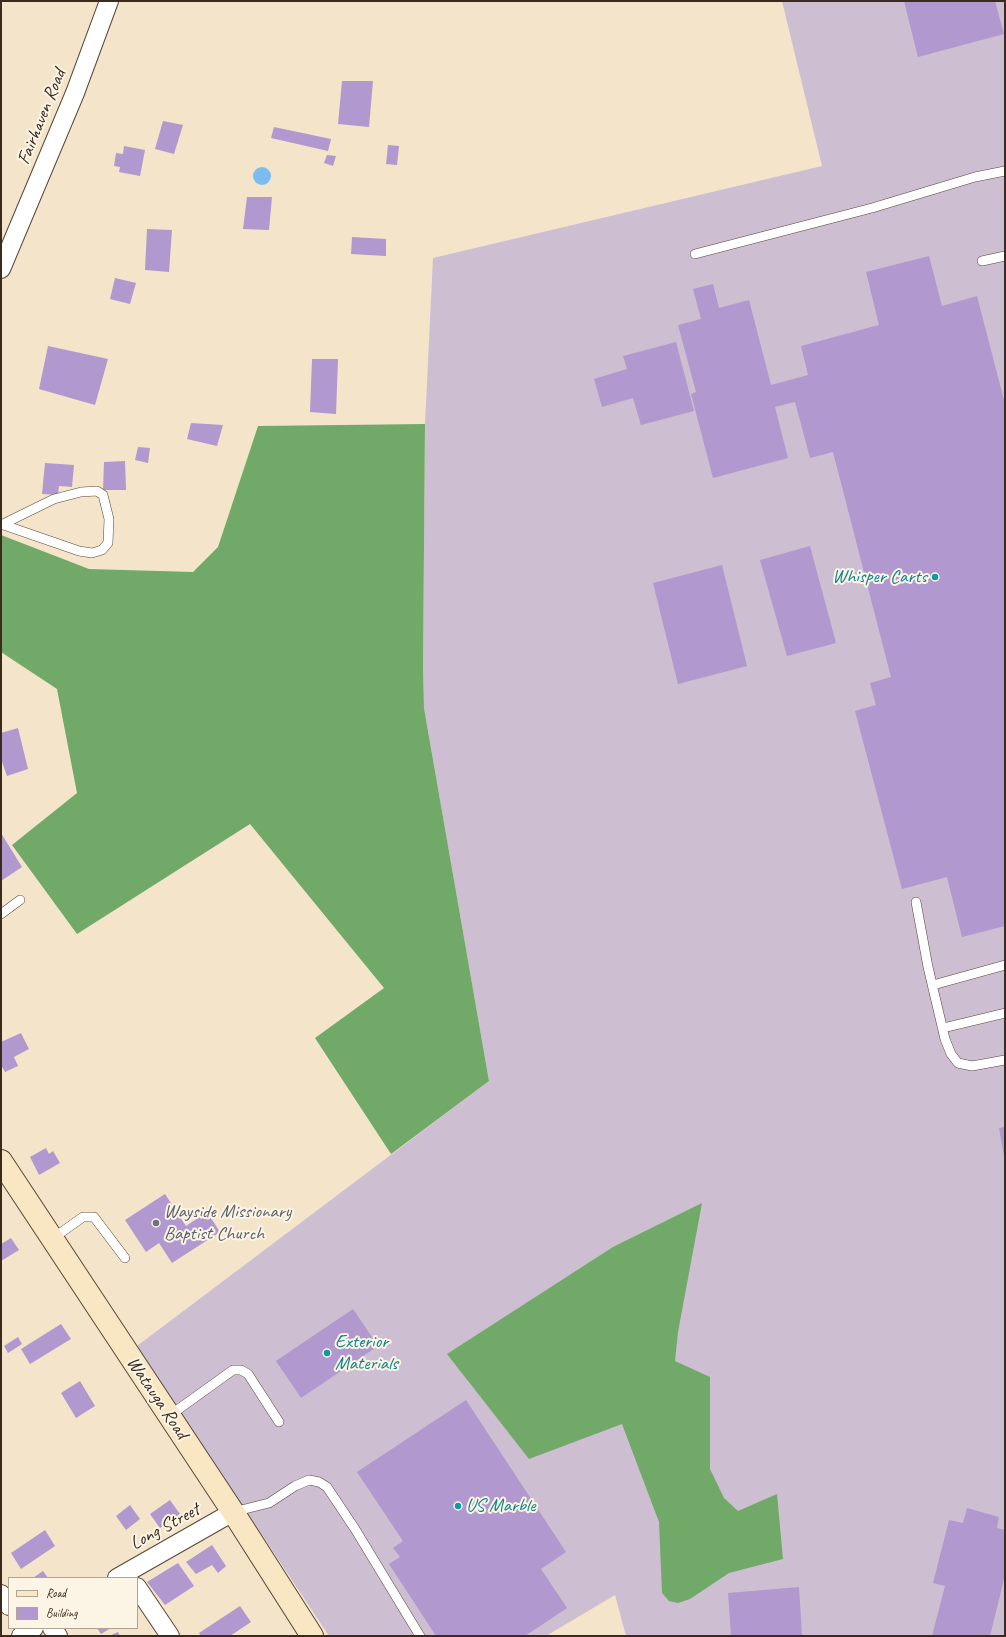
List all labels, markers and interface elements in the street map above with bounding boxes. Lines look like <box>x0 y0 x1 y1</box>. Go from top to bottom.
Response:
street label: Fairhaven Road <box>13 66 71 168</box>
place label: Whisper Carts <box>832 566 927 588</box>
marker: Whisper Carts <box>930 572 940 582</box>
place label: Wayside Missionary Baptist Church <box>164 1201 291 1245</box>
marker: Wayside Missionary Baptist Church <box>151 1218 161 1228</box>
place label: Exterior Materials <box>335 1331 398 1375</box>
marker: Exterior Materials <box>322 1348 332 1358</box>
street label: Watauga Road <box>121 1353 193 1443</box>
place label: US Marble <box>466 1495 535 1517</box>
street label: Long Street <box>126 1499 204 1555</box>
marker: US Marble <box>453 1501 463 1511</box>
legend <box>8 1577 138 1629</box>
text: Road <box>46 1585 66 1601</box>
text: Building <box>46 1605 78 1621</box>

